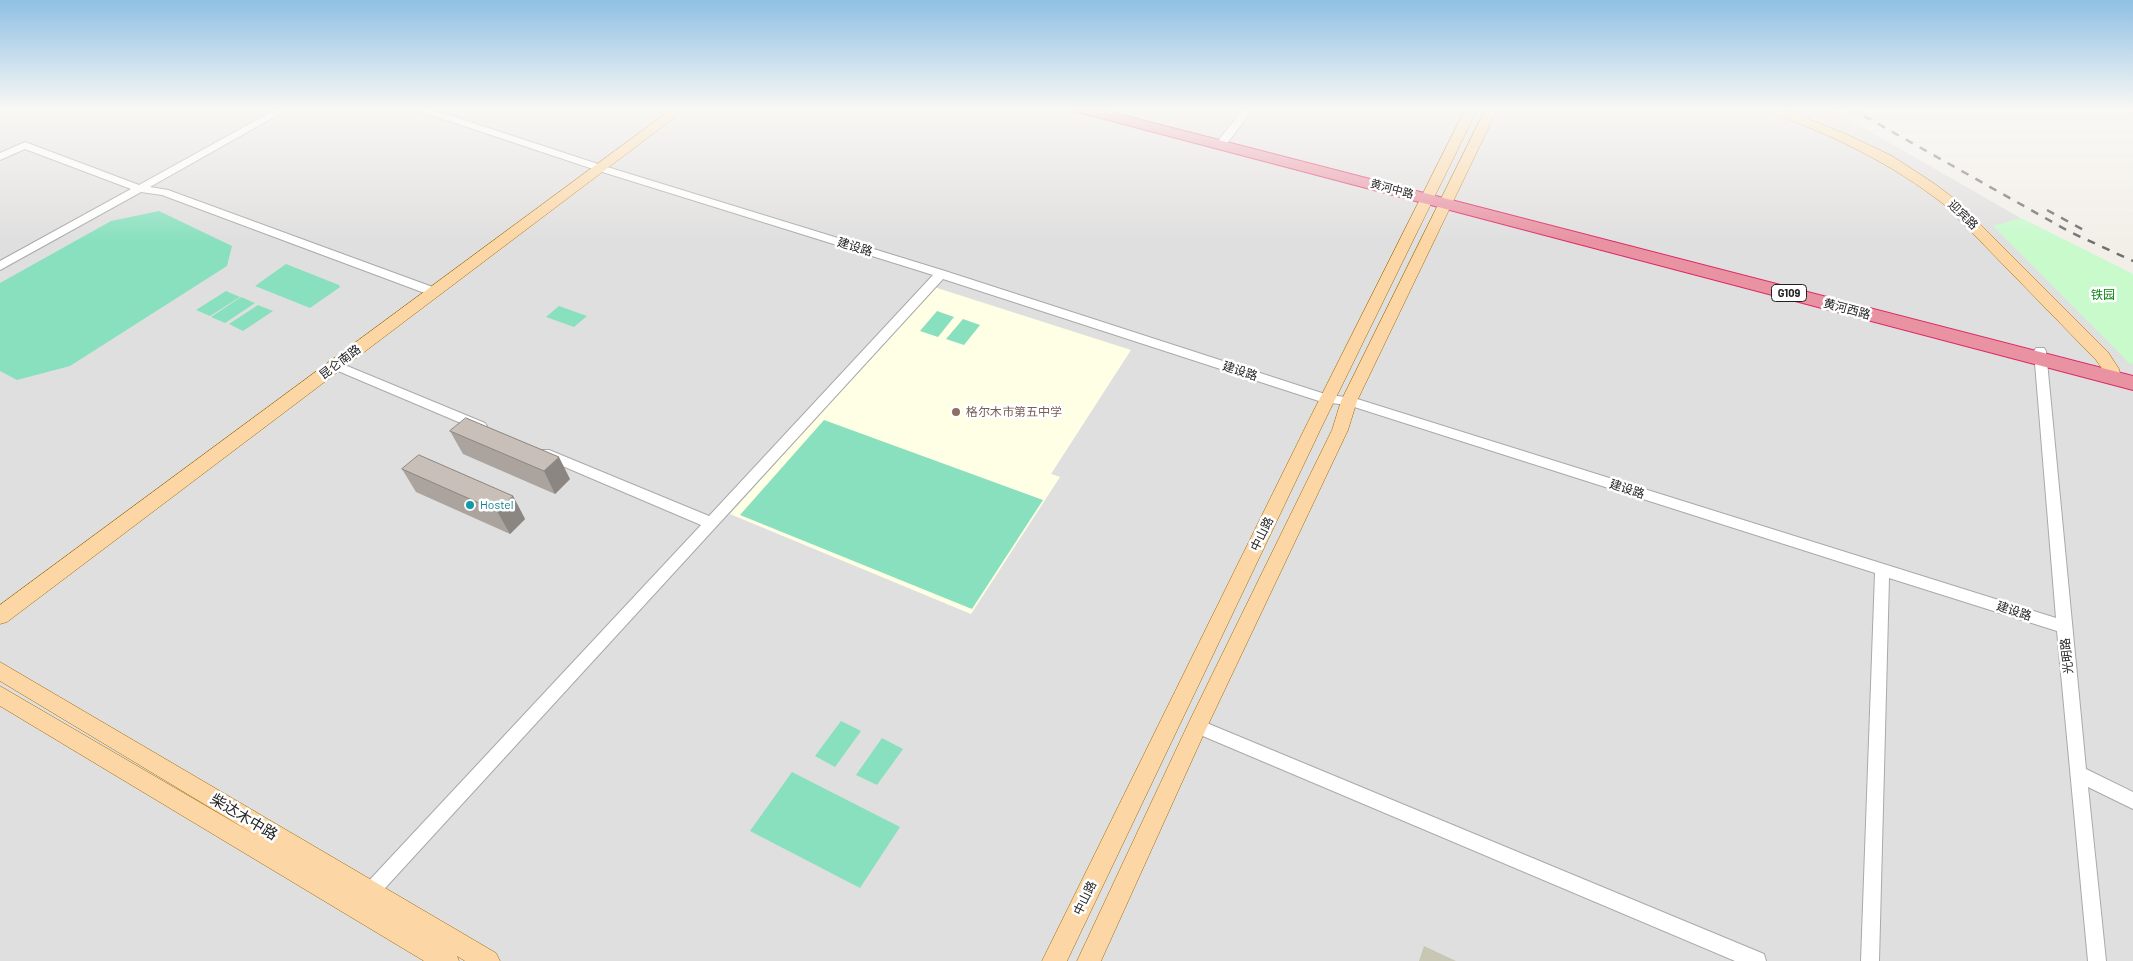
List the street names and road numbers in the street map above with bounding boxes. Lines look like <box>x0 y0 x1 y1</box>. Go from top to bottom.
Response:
street label: 黄河中路 <box>1369 177 1415 201</box>
street label: 迎宾路 <box>1945 197 1981 233</box>
street label: 建设路 <box>836 235 874 259</box>
road number: G109 <box>1772 284 1806 302</box>
street label: 黄河西路 <box>1822 296 1872 322</box>
street label: 昆仑南路 <box>316 342 364 382</box>
street label: 建设路 <box>1221 359 1259 383</box>
street label: 建设路 <box>1608 477 1646 501</box>
street label: 中山路 <box>1248 515 1276 553</box>
street label: 建设路 <box>1995 599 2033 623</box>
street label: 光明路 <box>2058 637 2076 675</box>
street label: 柴达木中路 <box>207 790 281 844</box>
street label: 中山路 <box>1071 879 1099 917</box>

